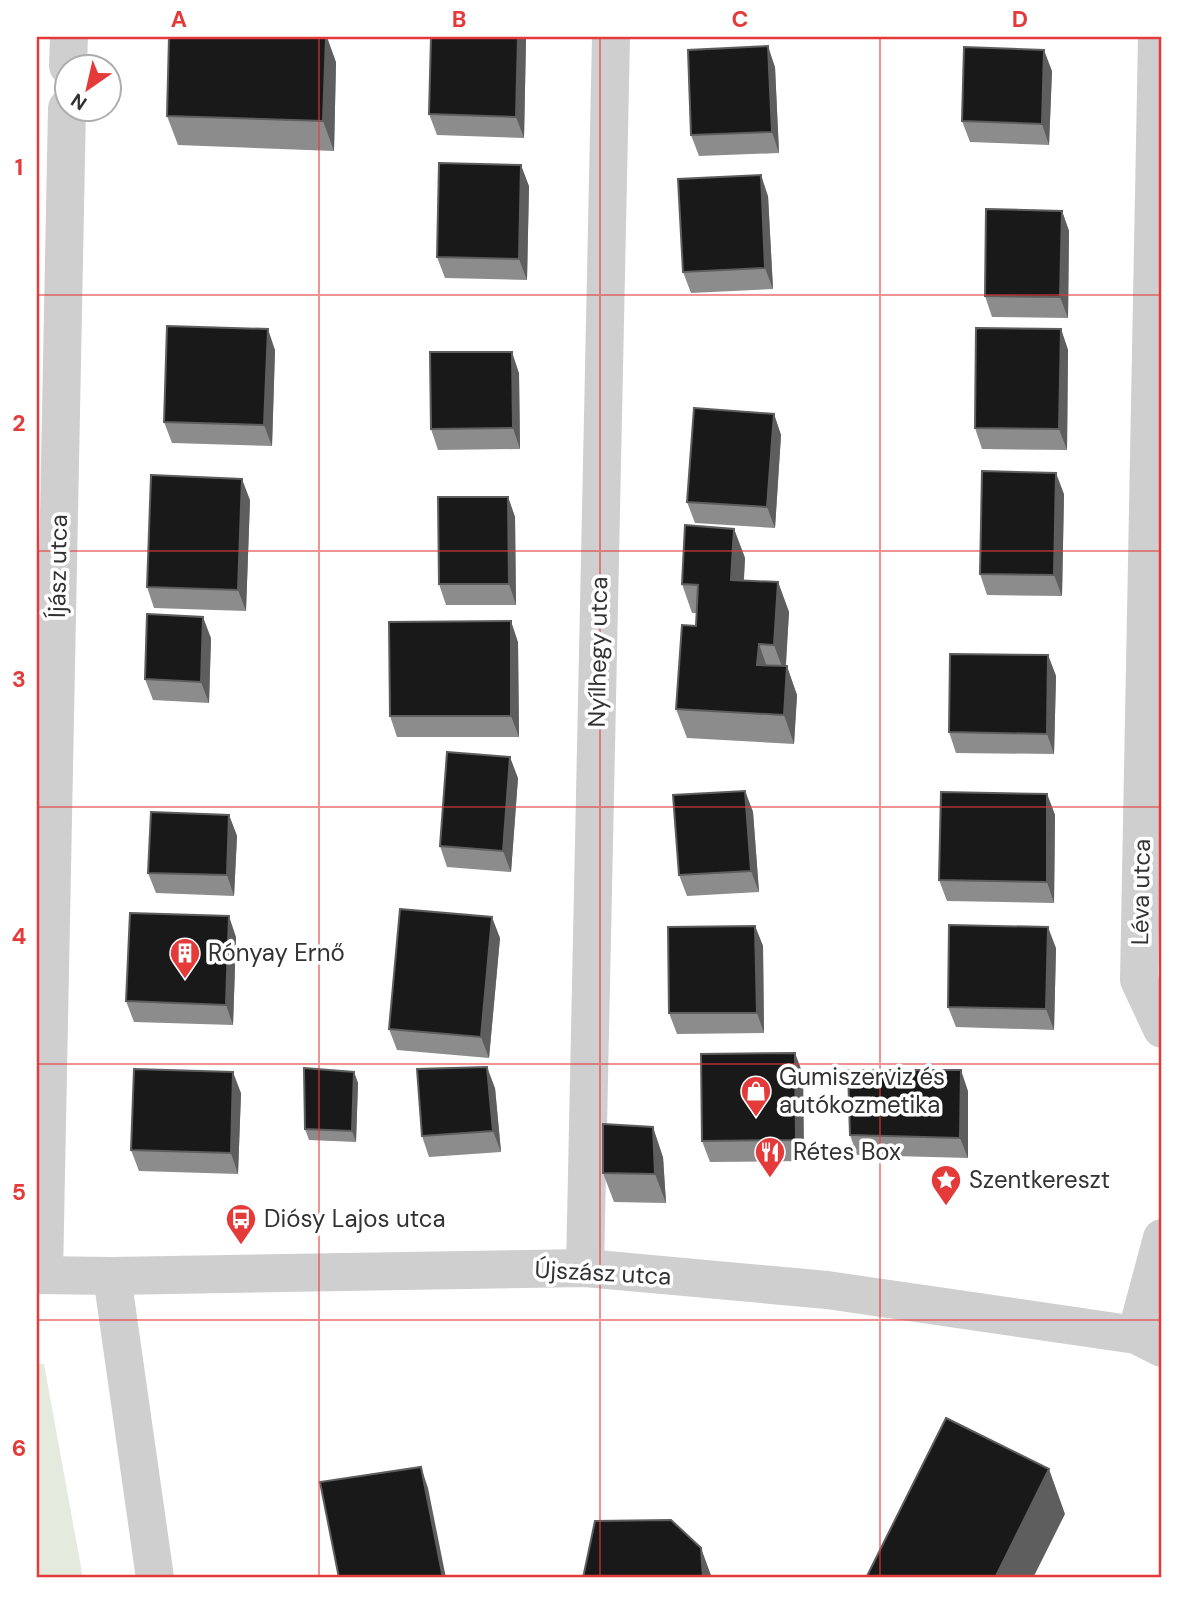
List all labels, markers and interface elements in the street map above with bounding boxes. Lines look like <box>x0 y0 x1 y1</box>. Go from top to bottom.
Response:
text: A <box>171 4 187 34</box>
text: B <box>452 4 466 34</box>
text: C <box>732 4 748 34</box>
text: D <box>1012 4 1028 34</box>
north arrow <box>52 52 122 122</box>
text: N <box>66 87 92 116</box>
text: 1 <box>15 152 23 182</box>
text: 2 <box>12 408 26 438</box>
street label: Íjász utca <box>41 514 74 618</box>
street label: Nyílhegy utca <box>581 576 614 728</box>
text: 3 <box>12 664 26 694</box>
street label: Léva utca <box>1124 839 1157 945</box>
text: 4 <box>12 921 27 951</box>
building icon: Rónyay Ernő <box>168 936 202 980</box>
place label: Rónyay Ernő <box>208 937 345 968</box>
place label: Gumiszerviz és autókozmetika <box>779 1061 945 1120</box>
shop icon: Gumiszerviz és autókozmetika <box>739 1074 773 1118</box>
restaurant icon: Rétes Box <box>753 1135 787 1179</box>
place label: Rétes Box <box>793 1136 901 1167</box>
place icon: Szentkereszt <box>929 1163 963 1207</box>
place label: Szentkereszt <box>969 1164 1110 1195</box>
text: 5 <box>12 1177 26 1207</box>
bus stop icon: Diósy Lajos utca <box>224 1202 258 1246</box>
place label: Diósy Lajos utca <box>264 1203 446 1234</box>
street label: Újszász utca <box>534 1253 672 1292</box>
text: 6 <box>12 1433 26 1463</box>

